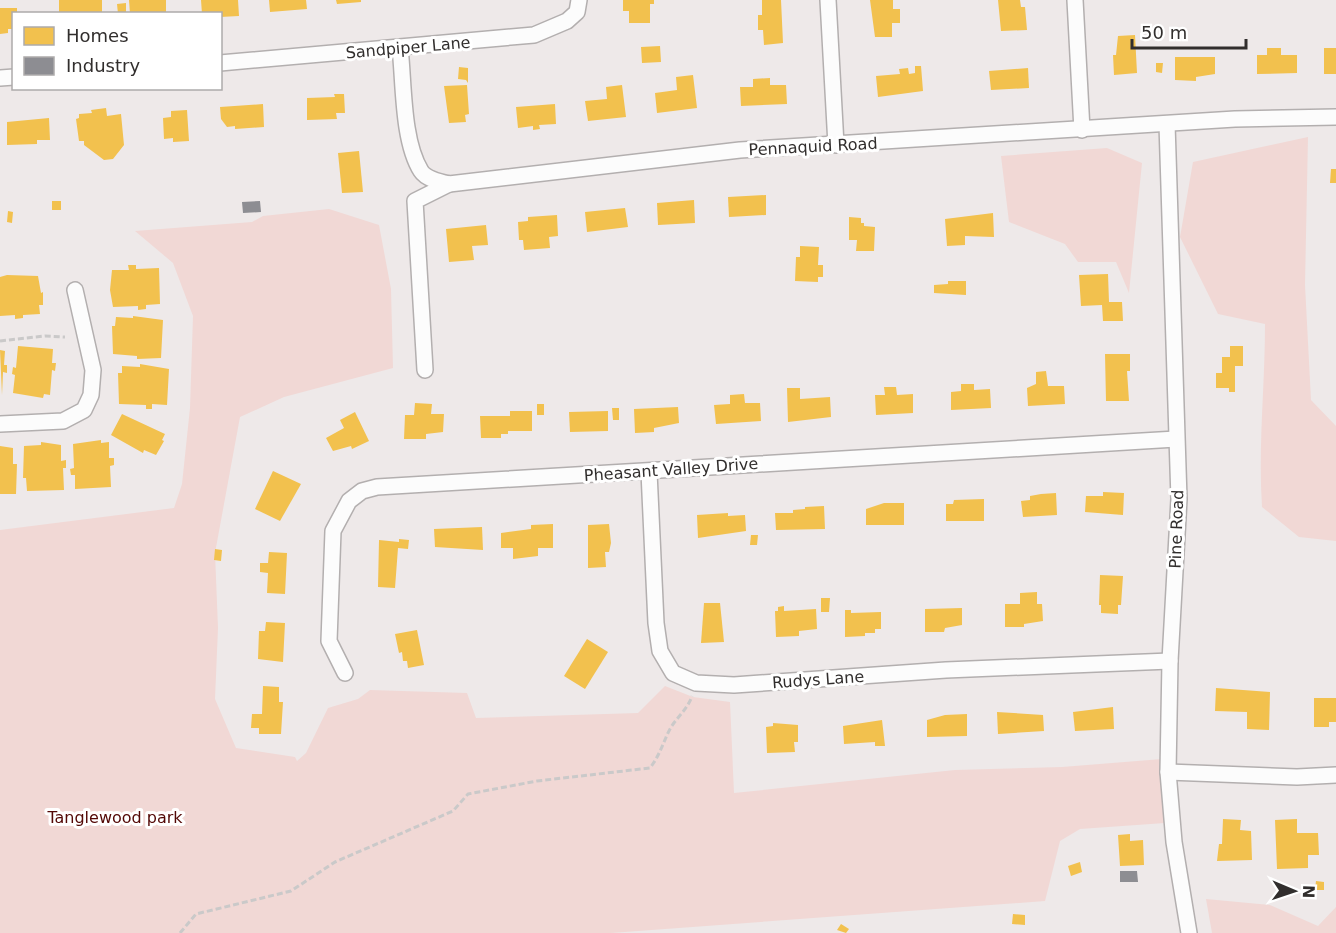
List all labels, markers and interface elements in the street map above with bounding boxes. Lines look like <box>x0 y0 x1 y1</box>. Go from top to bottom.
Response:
legend <box>12 12 222 90</box>
scale bar <box>1132 12 1246 50</box>
text: 50 m <box>1141 22 1187 43</box>
text: Homes <box>66 25 129 46</box>
street label: Sandpiper Lane <box>345 33 471 62</box>
text: Industry <box>66 55 140 76</box>
street label: Pennaquid Road <box>748 134 878 159</box>
street label: Pheasant Valley Drive <box>583 454 759 485</box>
street label: Pine Road <box>1166 489 1187 569</box>
street label: Rudys Lane <box>771 667 865 692</box>
park label: Tanglewood park <box>46 808 183 827</box>
north arrow <box>1264 861 1324 921</box>
text: N <box>1299 884 1318 899</box>

